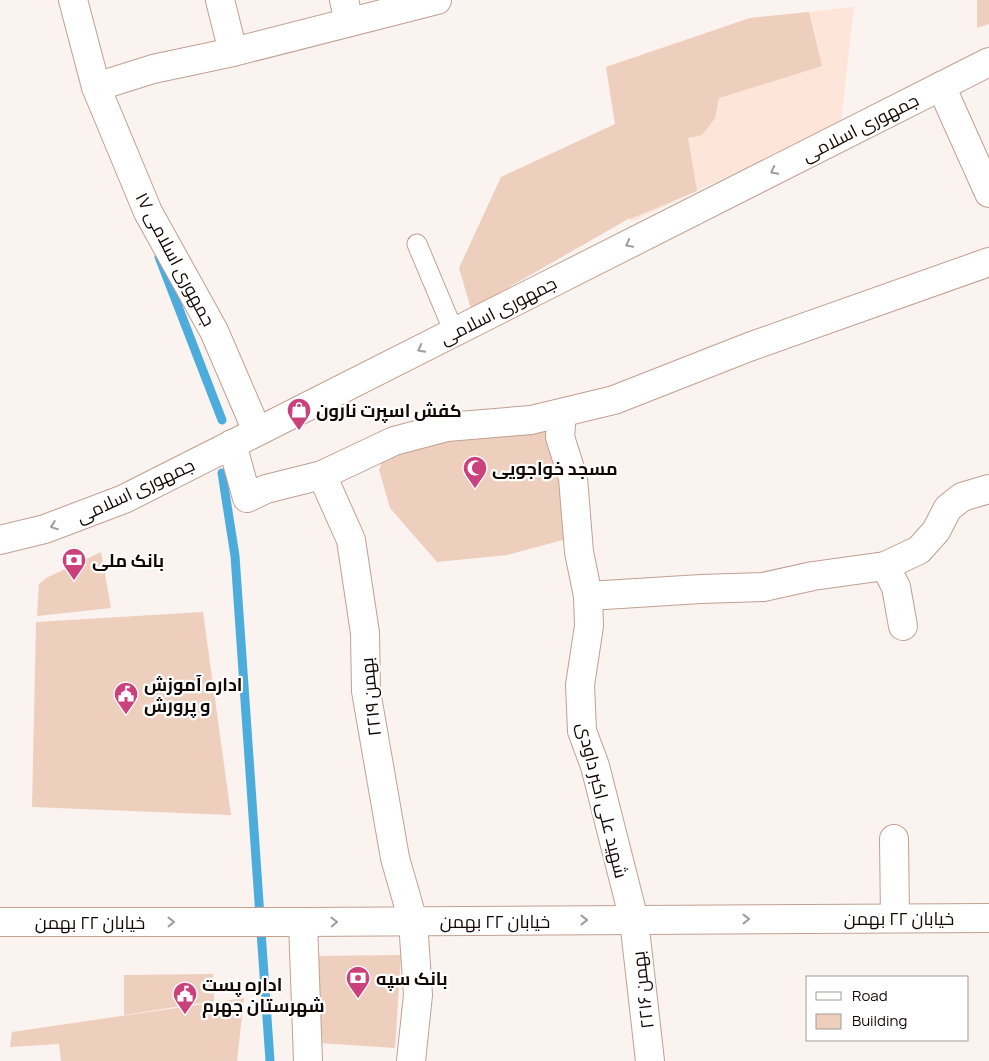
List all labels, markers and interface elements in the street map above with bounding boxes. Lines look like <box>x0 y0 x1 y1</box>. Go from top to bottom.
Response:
street label: جمهوری اسلامی <box>797 87 923 167</box>
one-way arrow <box>770 165 779 175</box>
street label: جمهوری اسلامی ۱۷ <box>131 188 221 330</box>
one-way arrow <box>625 238 634 248</box>
street label: جمهوری اسلامی <box>435 270 561 350</box>
one-way arrow <box>417 343 426 353</box>
shop icon: کفش اسپرت نارون <box>286 397 312 431</box>
place label: کفش اسپرت نارون <box>316 398 462 423</box>
street label: جمهوری اسلامی <box>72 452 198 528</box>
mosque icon: مسجد خواجویی <box>462 455 488 489</box>
place label: مسجد خواجویی <box>492 456 618 480</box>
one-way arrow <box>50 520 59 530</box>
bank icon: بانک ملی <box>61 547 87 581</box>
place label: بانک ملی <box>92 548 164 572</box>
street label: ۲۲بهمن ۱۹ <box>354 657 386 737</box>
place label: اداره آموزش و پرورش <box>144 672 242 718</box>
public building icon: اداره آموزش و پرورش <box>113 681 139 715</box>
street label: شهید علی اکبر داودی <box>572 720 634 880</box>
street label: خیابان ۲۲ بهمن <box>844 906 954 930</box>
street label: خیابان ۲۲ بهمن <box>440 909 550 933</box>
street label: خیابان ۲۲ بهمن <box>35 910 145 934</box>
one-way arrow <box>742 914 750 924</box>
one-way arrow <box>580 915 588 925</box>
one-way arrow <box>168 917 175 927</box>
one-way arrow <box>330 917 338 927</box>
street label: ۲۲بهمن ۱۶ <box>625 950 659 1030</box>
bank icon: بانک سپه <box>345 965 371 999</box>
place label: بانک سپه <box>376 966 448 991</box>
place label: اداره پست شهرستان جهرم <box>202 972 325 1018</box>
legend <box>806 976 969 1041</box>
public building icon: اداره پست شهرستان جهرم <box>172 981 198 1015</box>
text: Road <box>852 985 888 1006</box>
text: Building <box>852 1010 907 1031</box>

